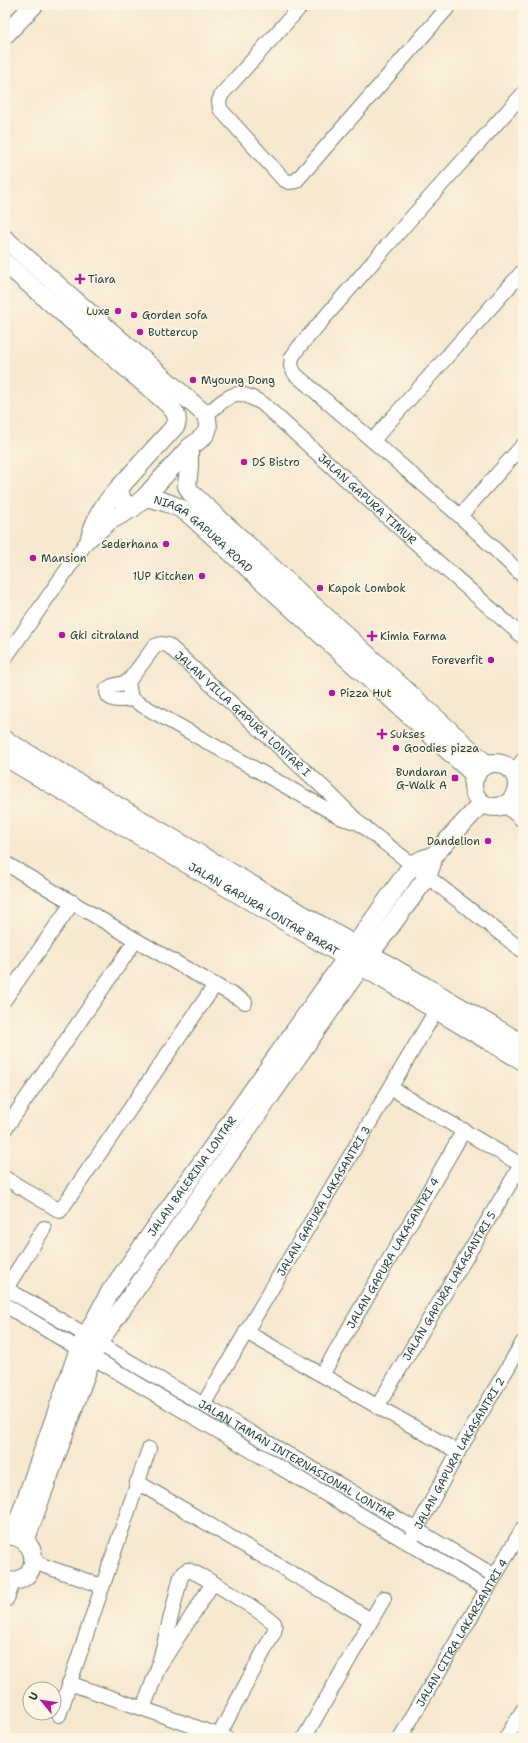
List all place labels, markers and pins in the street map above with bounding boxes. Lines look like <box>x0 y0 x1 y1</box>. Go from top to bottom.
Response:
place label: Tiara <box>88 272 116 287</box>
marker: Tiara <box>75 274 85 284</box>
place label: Luxe <box>86 304 110 319</box>
marker: Luxe <box>113 306 123 316</box>
place label: Gorden sofa <box>142 308 207 323</box>
marker: Gorden sofa <box>129 310 139 320</box>
place label: Buttercup <box>148 325 198 340</box>
marker: Buttercup <box>135 327 145 337</box>
place label: Myoung Dong <box>201 373 275 388</box>
marker: Myoung Dong <box>188 375 198 385</box>
place label: DS Bistro <box>252 455 300 470</box>
marker: DS Bistro <box>239 457 249 467</box>
place label: Sederhana <box>101 537 158 552</box>
marker: Sederhana <box>161 539 171 549</box>
place label: Mansion <box>41 551 87 566</box>
marker: Mansion <box>28 553 38 563</box>
place label: 1UP Kitchen <box>133 569 194 584</box>
marker: 1UP Kitchen <box>197 571 207 581</box>
place label: Kapok Lombok <box>328 581 406 596</box>
marker: Kapok Lombok <box>315 583 325 593</box>
place label: Gki citraland <box>70 628 139 643</box>
place label: Kimia Farma <box>380 629 446 644</box>
marker: Gki citraland <box>57 630 67 640</box>
marker: Kimia Farma <box>367 631 377 641</box>
place label: Foreverfit <box>431 653 483 668</box>
marker: Foreverfit <box>486 655 496 665</box>
place label: Pizza Hut <box>340 686 392 701</box>
marker: Pizza Hut <box>327 688 337 698</box>
place label: Sukses <box>390 727 425 742</box>
marker: Sukses <box>377 729 387 739</box>
place label: Goodies pizza <box>404 741 479 756</box>
marker: Goodies pizza <box>391 743 401 753</box>
place label: Bundaran G-Walk A <box>396 765 447 793</box>
marker: Bundaran G-Walk A <box>450 773 460 783</box>
place label: Dandelion <box>427 834 480 849</box>
marker: Dandelion <box>483 836 493 846</box>

